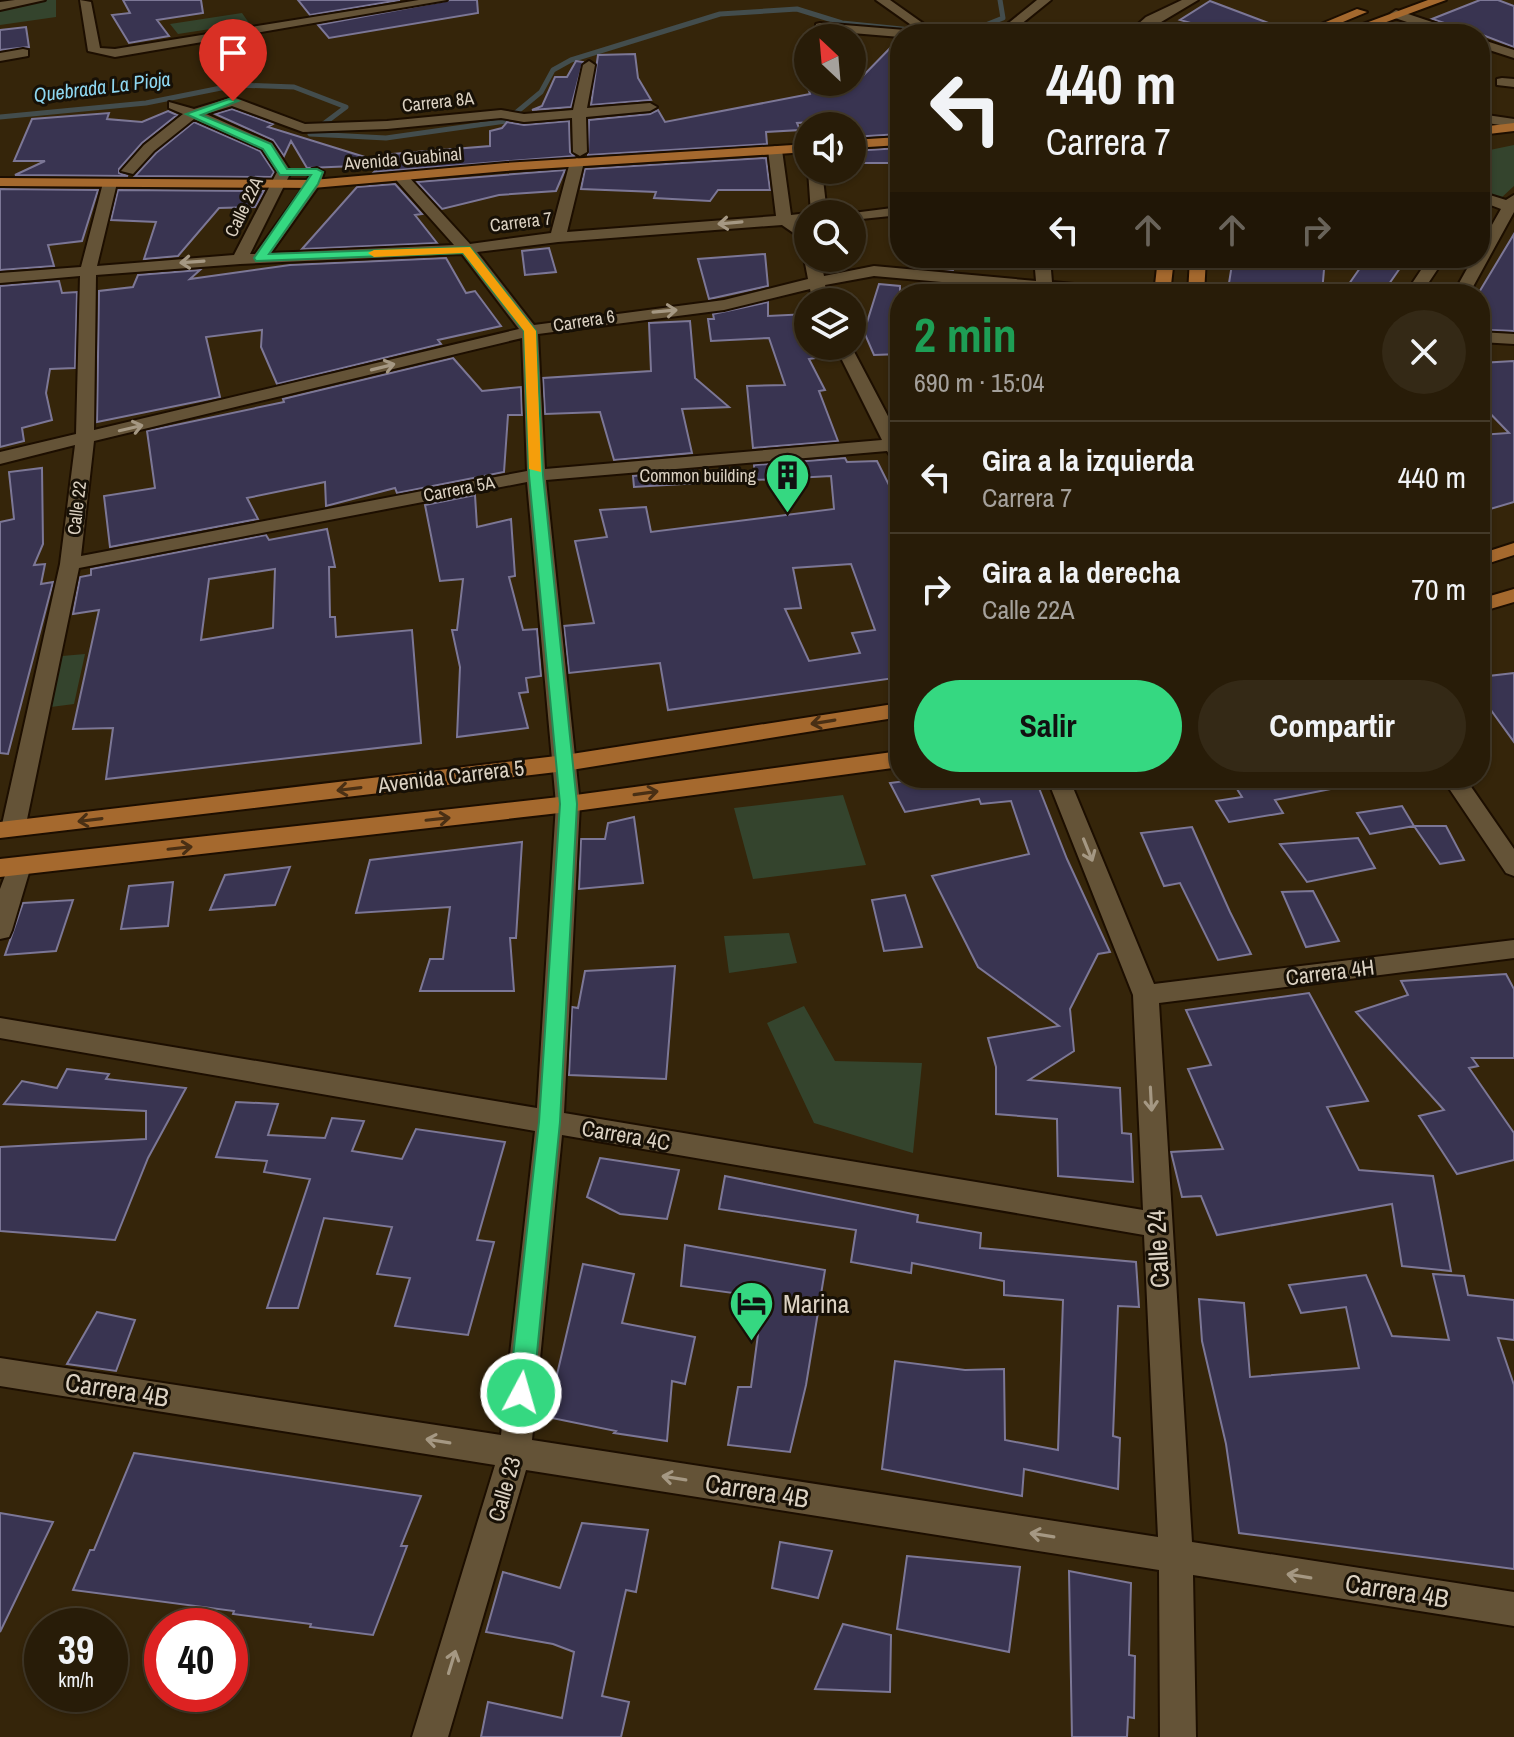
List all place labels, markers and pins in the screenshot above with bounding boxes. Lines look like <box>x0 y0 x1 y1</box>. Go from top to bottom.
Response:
pin <box>199 19 267 101</box>
building icon: Common building <box>763 452 811 515</box>
place label: Common building <box>640 463 757 488</box>
hotel icon: Marina <box>728 1280 776 1343</box>
place label: Marina <box>783 1286 849 1321</box>

